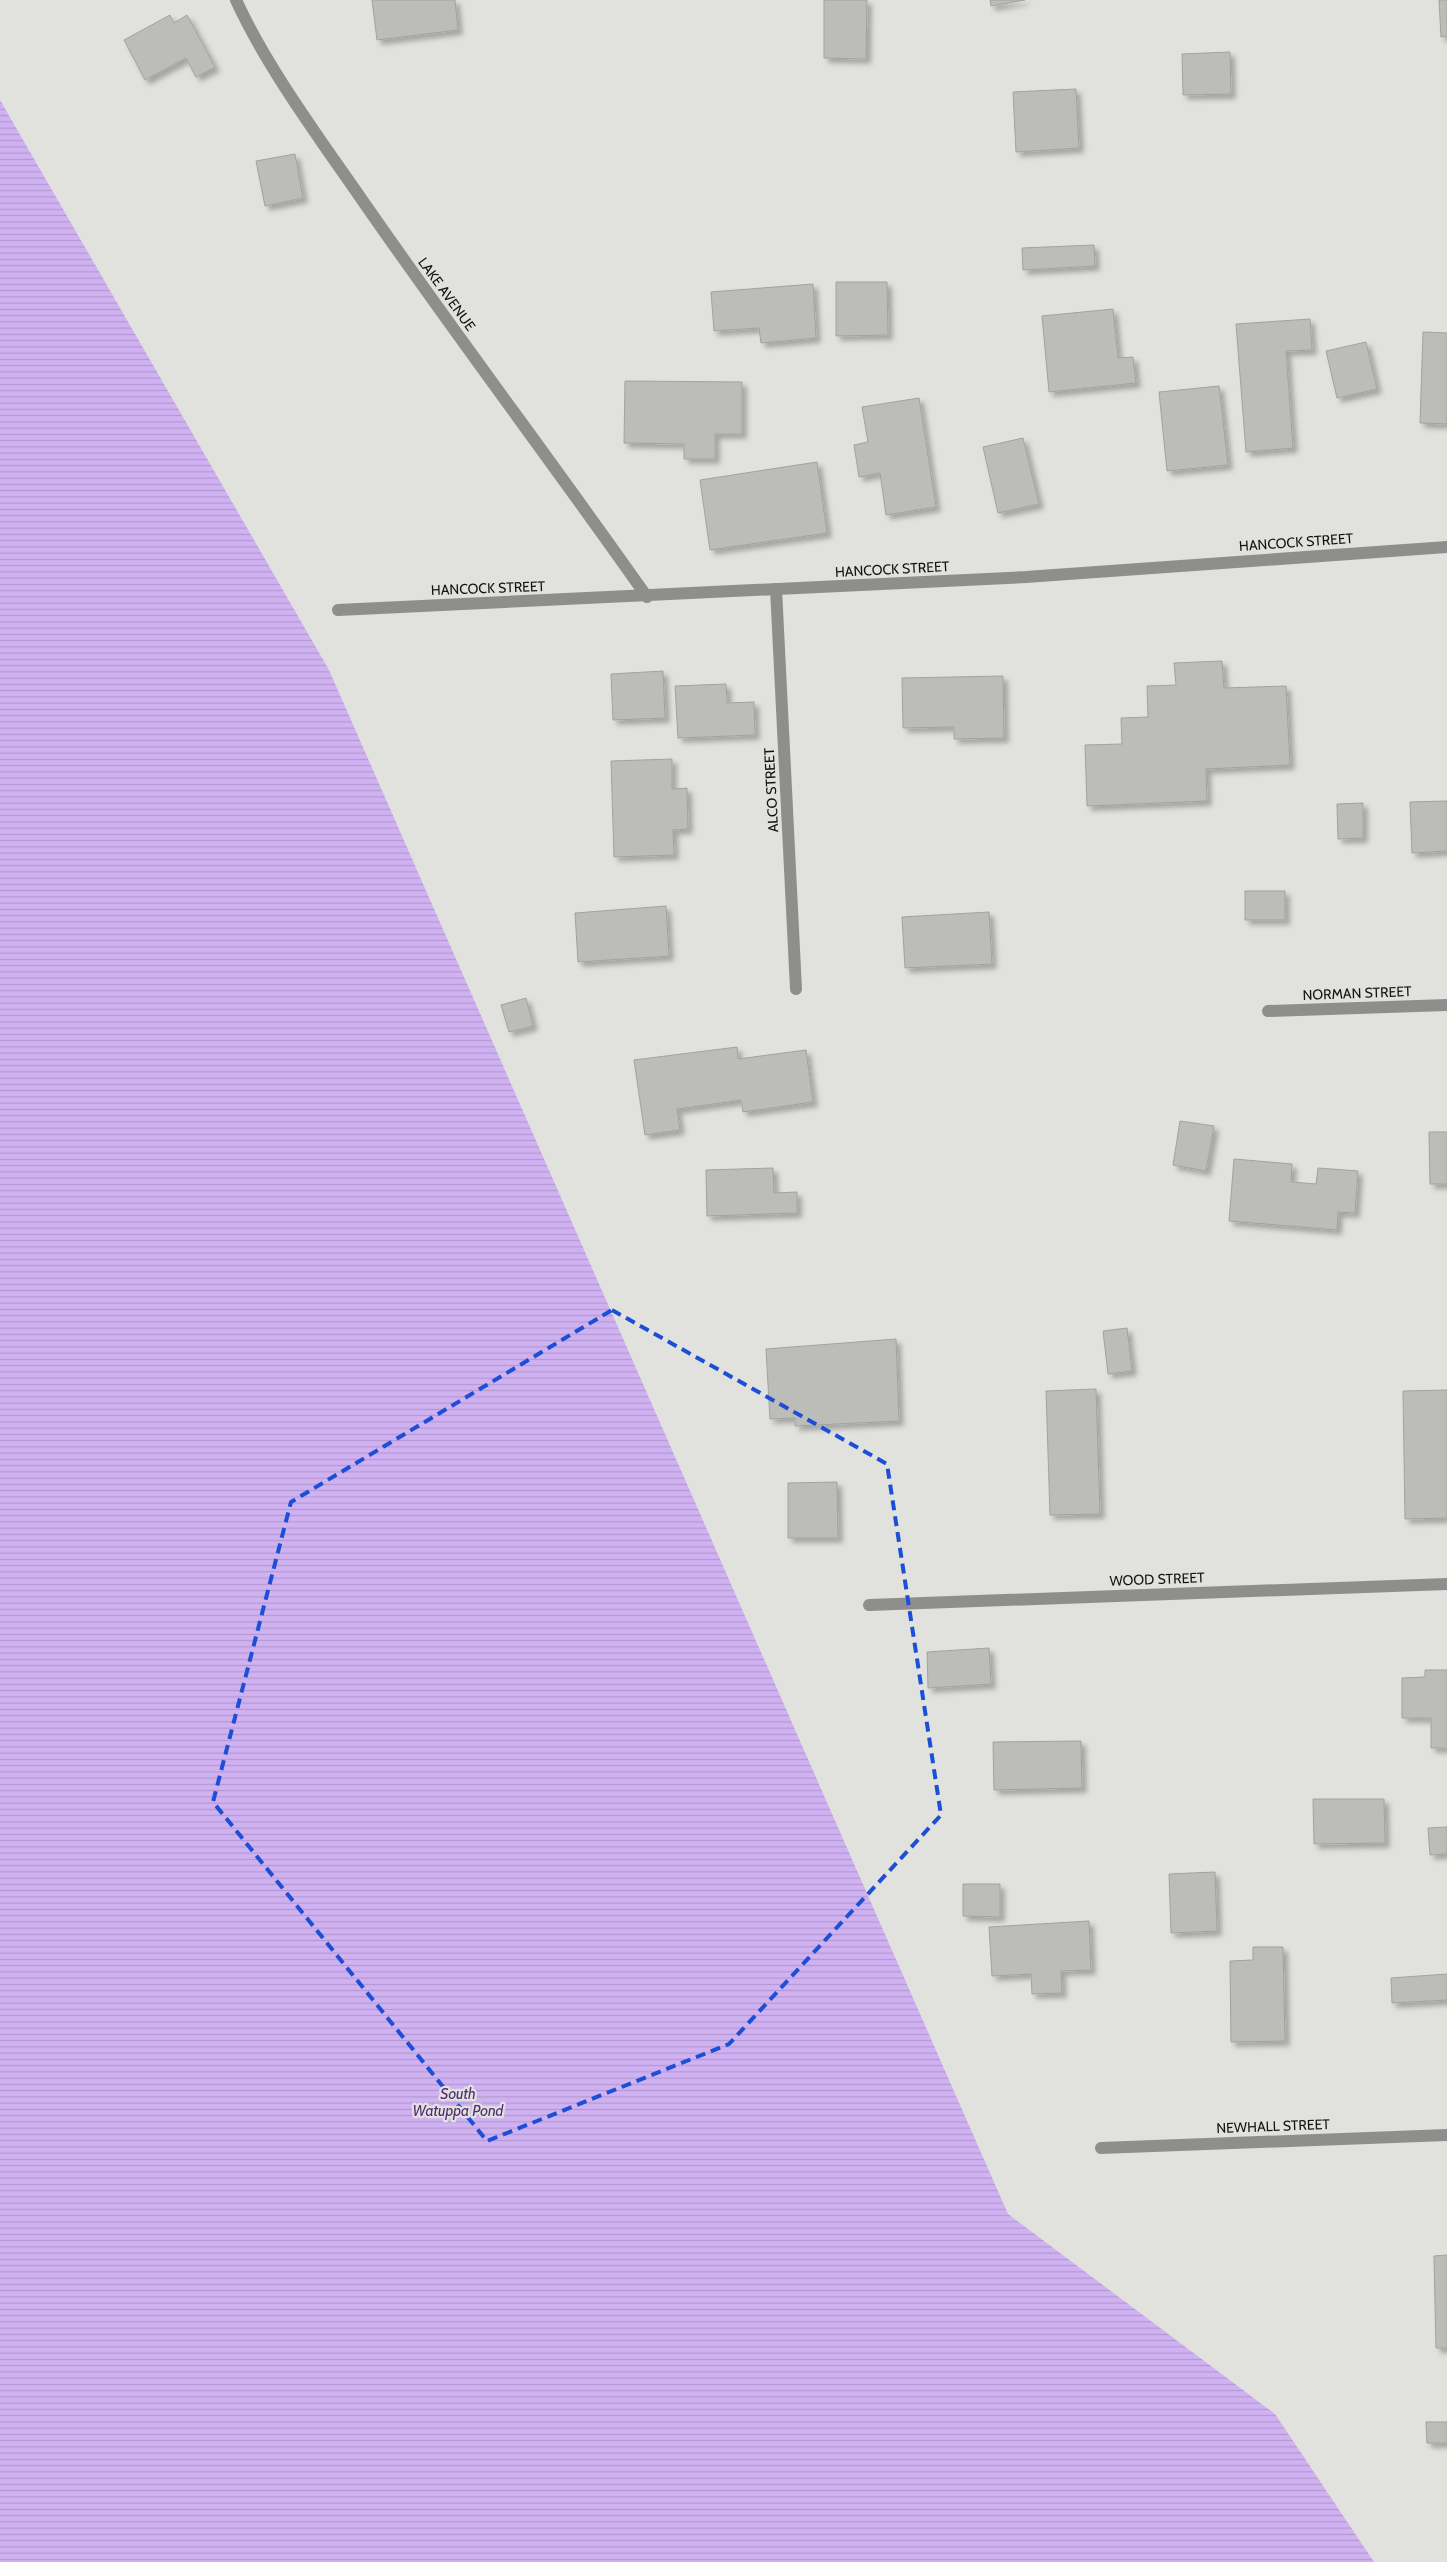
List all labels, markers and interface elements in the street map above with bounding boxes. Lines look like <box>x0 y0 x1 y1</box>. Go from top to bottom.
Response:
street label: LAKE AVENUE <box>414 254 480 334</box>
street label: HANCOCK STREET <box>1238 529 1354 555</box>
street label: HANCOCK STREET <box>834 557 950 581</box>
street label: HANCOCK STREET <box>431 577 546 599</box>
street label: ALCO STREET <box>760 747 782 833</box>
street label: NORMAN STREET <box>1302 982 1412 1004</box>
street label: WOOD STREET <box>1109 1568 1205 1590</box>
water label: South Watuppa Pond <box>413 2085 505 2120</box>
street label: NEWHALL STREET <box>1216 2115 1331 2137</box>

